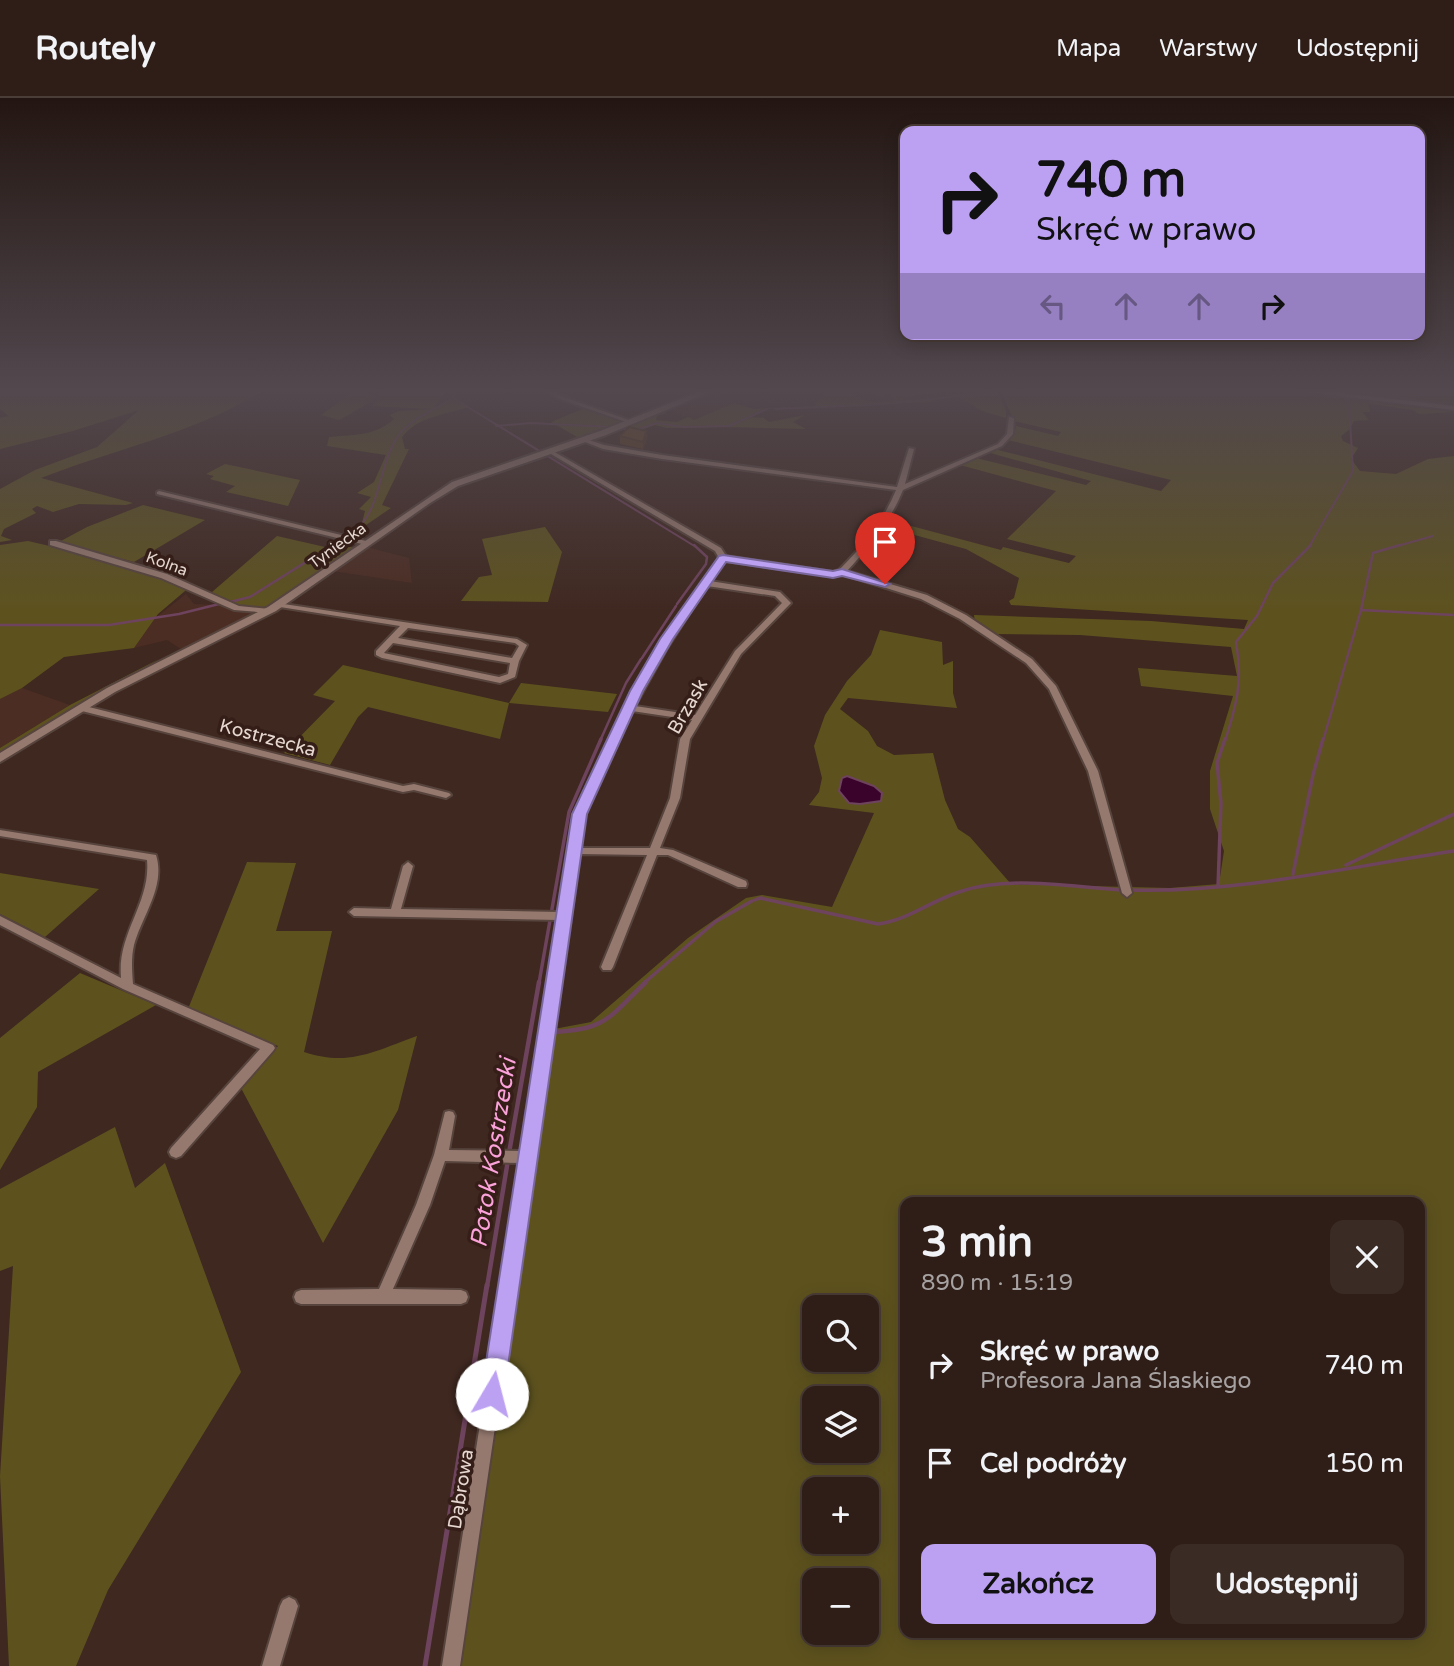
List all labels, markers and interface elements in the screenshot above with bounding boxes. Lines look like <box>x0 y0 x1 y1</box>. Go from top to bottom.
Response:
text: Routely <box>35 29 156 68</box>
text: Mapa <box>1056 34 1121 63</box>
text: Warstwy <box>1159 34 1258 63</box>
text: Udostępnij <box>1296 34 1419 63</box>
text: 740 m <box>1036 151 1186 210</box>
icon: right <box>921 154 1012 245</box>
text: Skręć w prawo <box>1036 211 1257 249</box>
icon: left <box>1034 287 1072 325</box>
icon: ahead <box>1107 287 1145 325</box>
icon: ahead <box>1180 287 1218 325</box>
icon: right <box>1253 287 1291 325</box>
pin <box>855 512 915 584</box>
street label: Tyniecka <box>305 518 370 573</box>
icon: arrive <box>866 523 904 561</box>
street label: Kolna <box>143 547 190 581</box>
street label: Brzask <box>663 675 712 738</box>
street label: Kostrzecka <box>217 715 318 761</box>
water label: Potok Kostrzecki <box>464 1053 523 1250</box>
text: 3 min <box>921 1217 1033 1268</box>
button: close <box>1330 1220 1404 1294</box>
text: 890 m · 15:19 <box>921 1269 1073 1297</box>
map controls <box>802 1295 879 1645</box>
button: search <box>802 1295 879 1372</box>
text: Skręć w prawo <box>980 1336 1159 1367</box>
icon: right <box>921 1346 959 1384</box>
text: 740 m <box>1324 1350 1404 1381</box>
position arrow <box>455 1357 529 1431</box>
text: Profesora Jana Ślaskiego <box>980 1367 1252 1395</box>
button: layers <box>802 1386 879 1463</box>
icon: arrive <box>921 1444 959 1482</box>
street label: Dąbrowa <box>444 1448 478 1531</box>
text: Cel podróży <box>980 1448 1127 1479</box>
text: 150 m <box>1324 1448 1404 1479</box>
button: + <box>802 1477 879 1554</box>
button: Zakończ <box>921 1544 1156 1624</box>
button: Udostępnij <box>1170 1544 1404 1624</box>
button: − <box>802 1568 879 1645</box>

